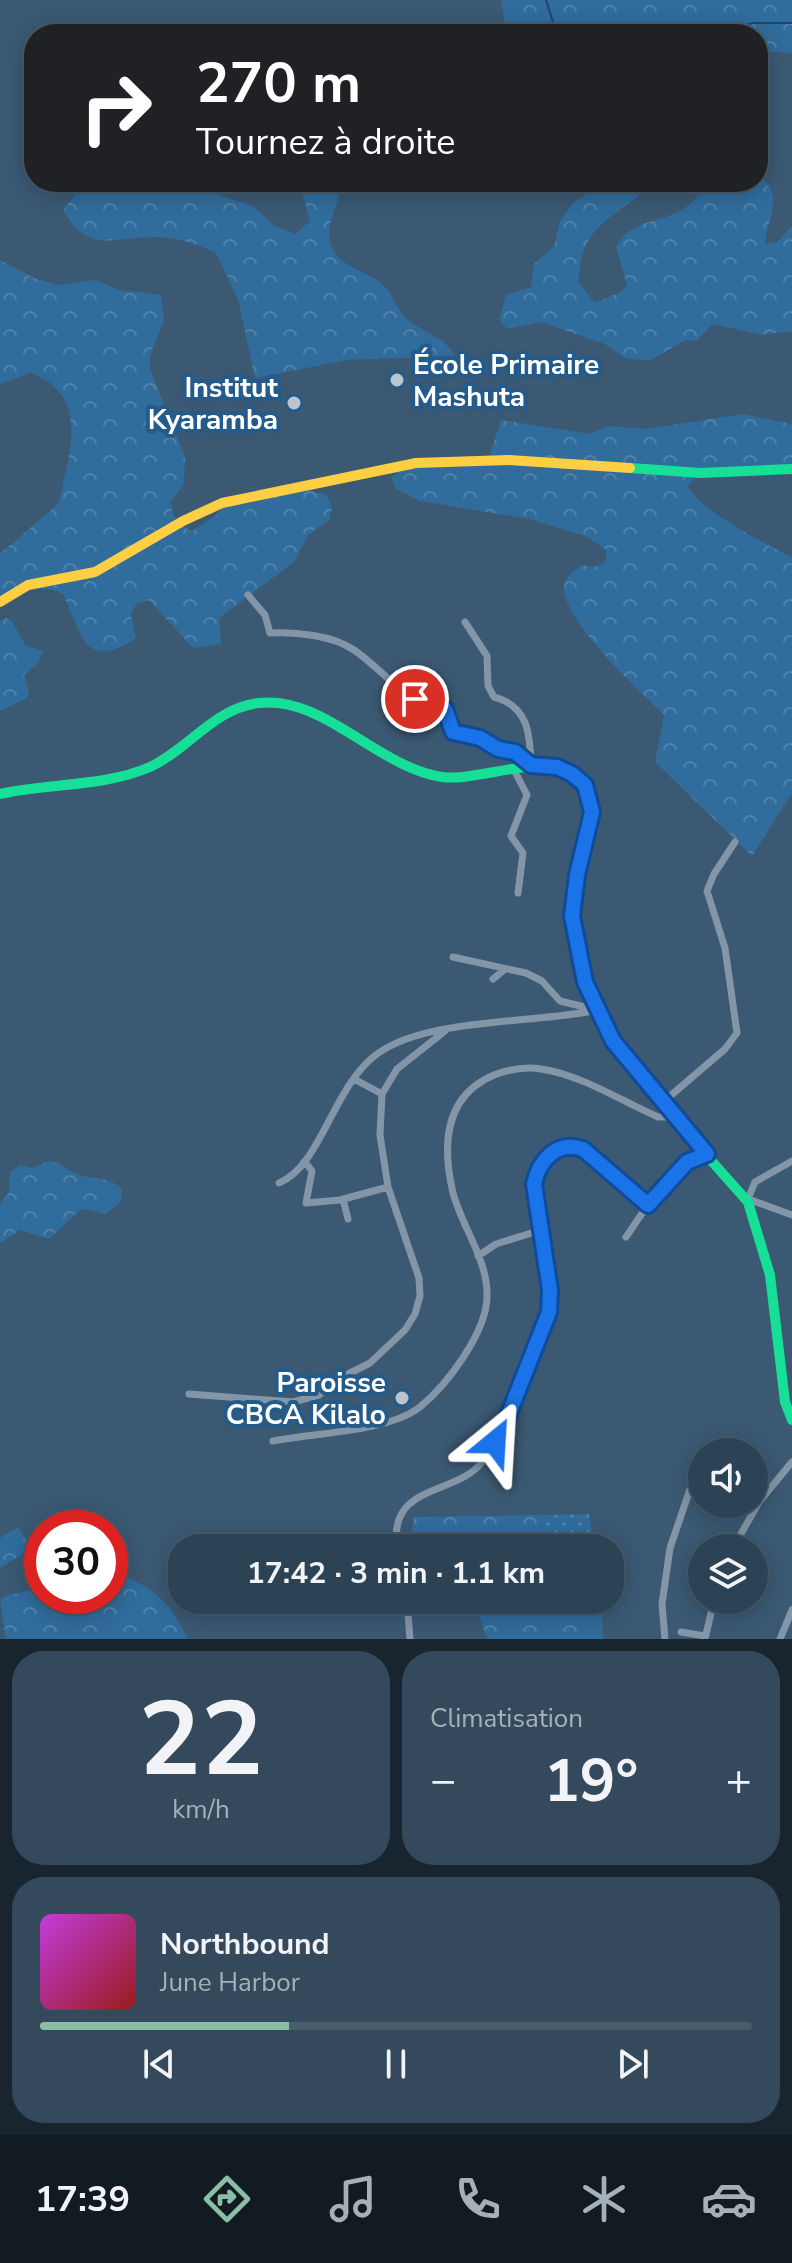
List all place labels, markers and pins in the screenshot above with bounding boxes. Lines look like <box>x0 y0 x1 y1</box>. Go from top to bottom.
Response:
place label: École Primaire Mashuta <box>413 346 599 416</box>
place label: Institut Kyaramba <box>148 369 278 439</box>
marker: École Primaire Mashuta <box>388 371 406 389</box>
marker: Institut Kyaramba <box>285 394 303 412</box>
pin <box>381 665 449 733</box>
place label: Paroisse CBCA Kilalo <box>226 1364 386 1434</box>
marker: Paroisse CBCA Kilalo <box>393 1389 411 1407</box>

